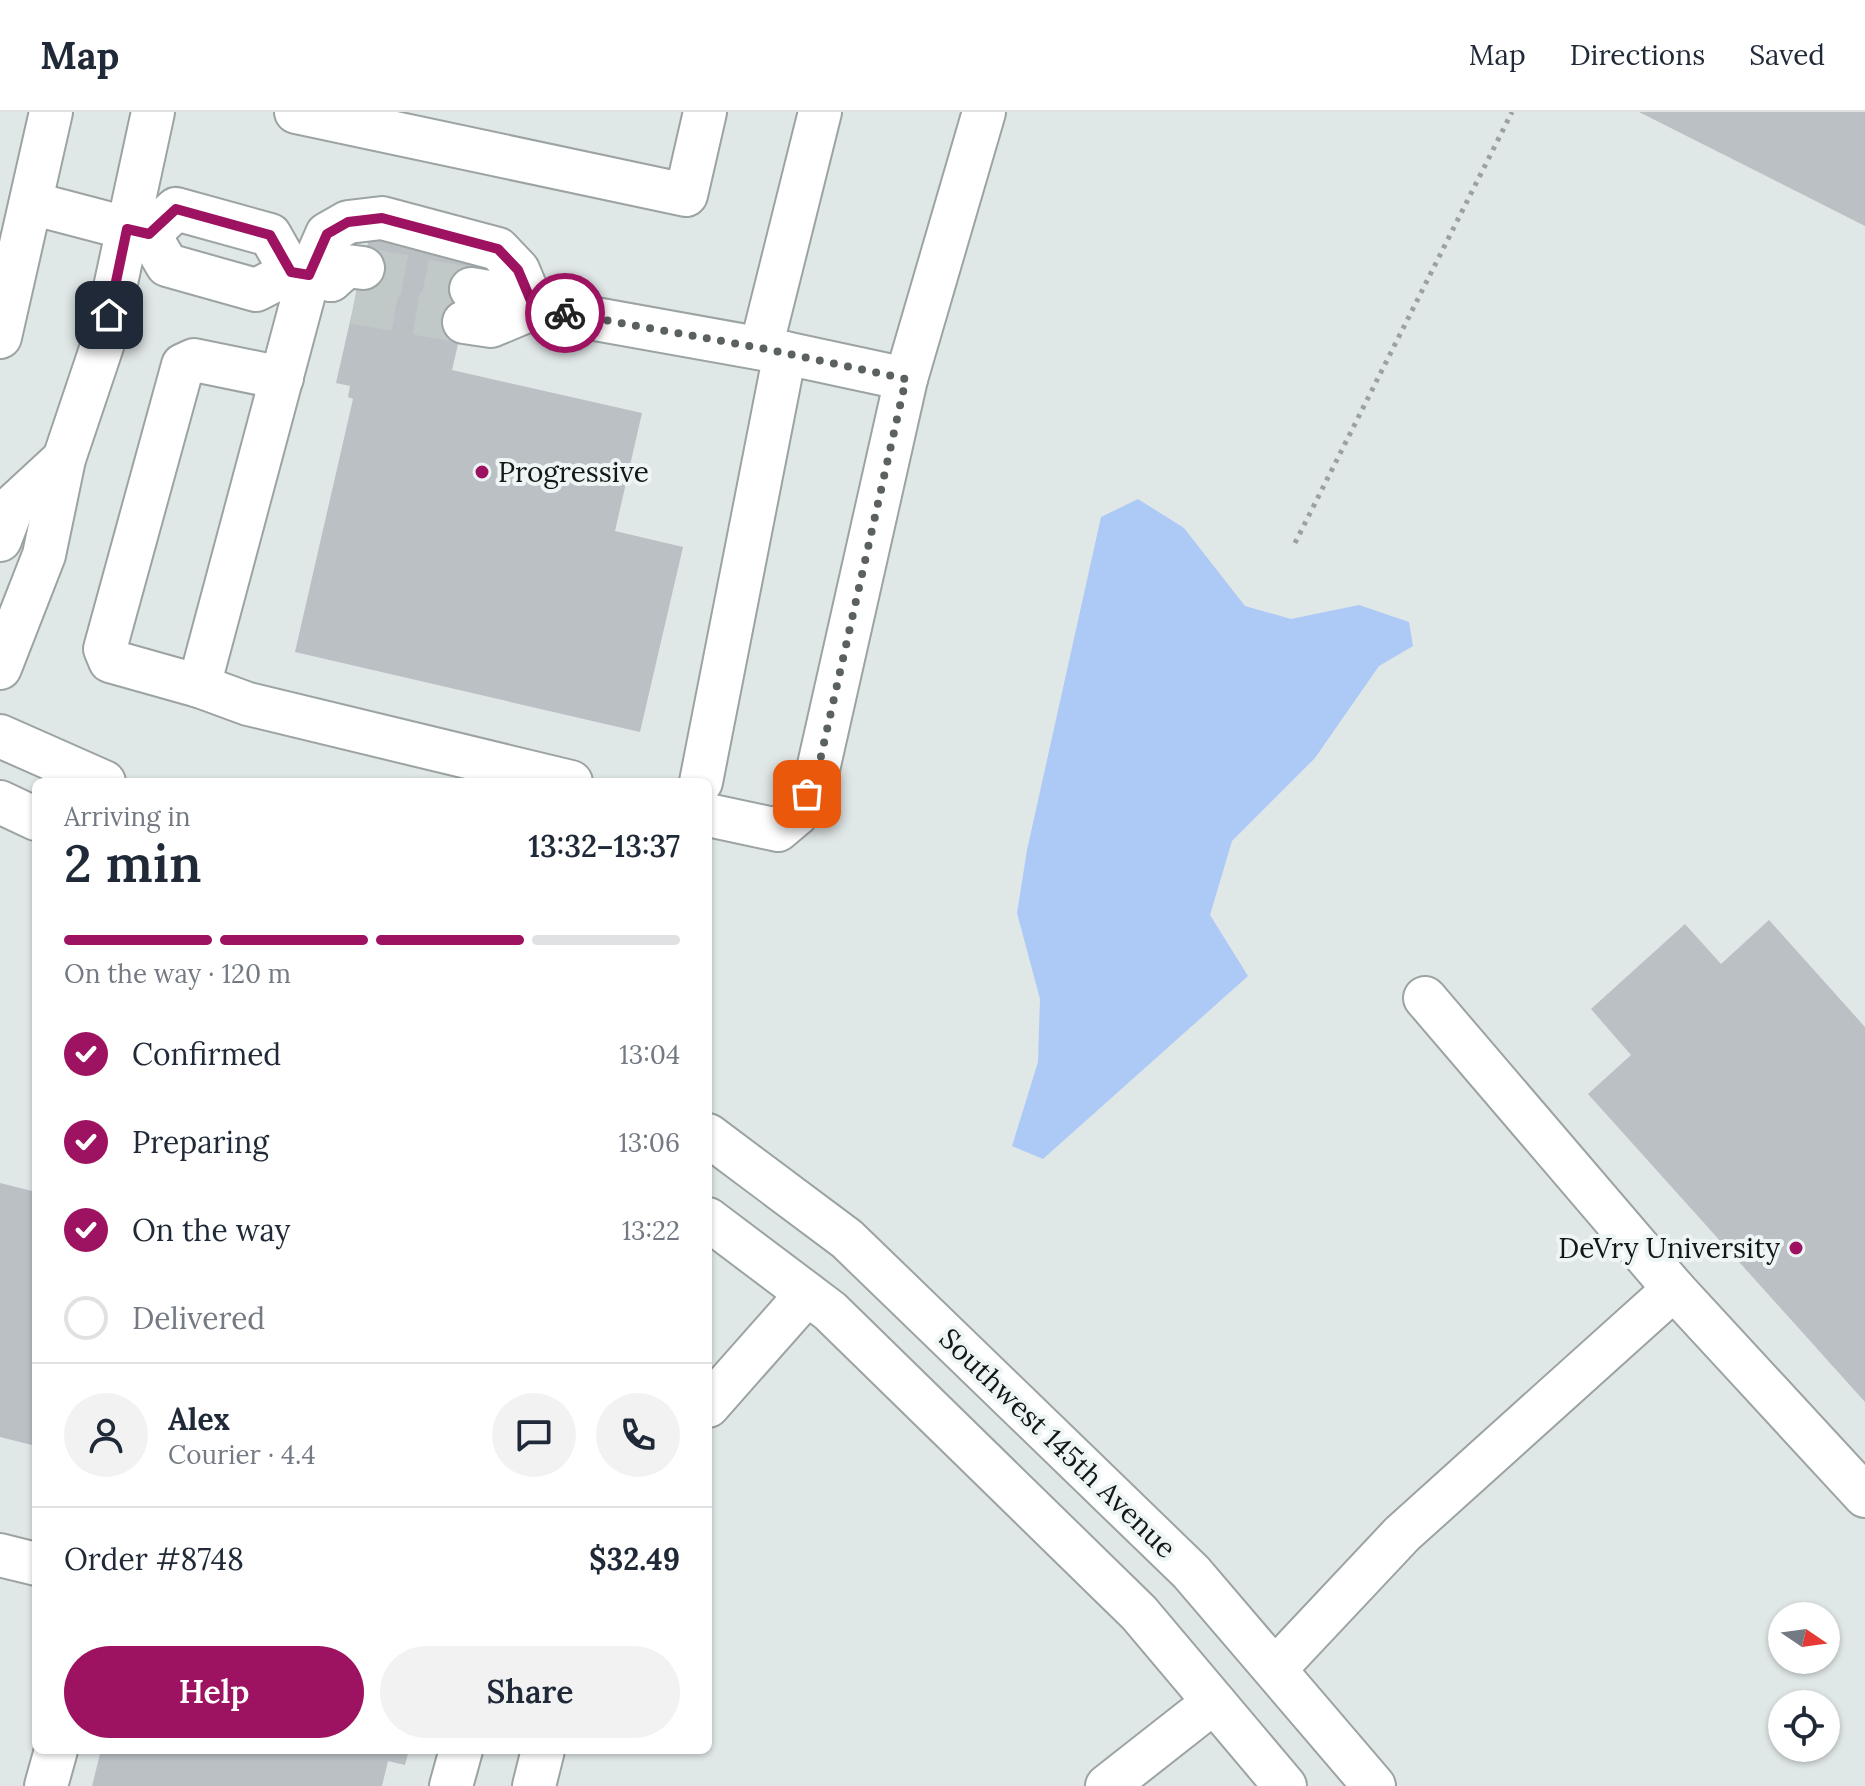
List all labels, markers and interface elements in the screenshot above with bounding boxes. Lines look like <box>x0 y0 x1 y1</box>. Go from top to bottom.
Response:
text: Map <box>40 31 119 79</box>
text: Map <box>1469 37 1526 73</box>
text: Directions <box>1570 37 1705 73</box>
text: Saved <box>1749 37 1825 73</box>
courier <box>525 273 605 353</box>
pin <box>75 281 143 349</box>
icon: bike <box>543 291 587 335</box>
icon: home <box>87 293 131 337</box>
place label: Progressive <box>498 454 649 490</box>
marker: Progressive <box>473 463 491 481</box>
pin <box>773 760 841 828</box>
icon: bag <box>785 772 829 816</box>
text: Arriving in <box>64 800 191 833</box>
text: 13:32–13:37 <box>528 827 680 865</box>
text: 2 min <box>64 830 202 896</box>
text: On the way · 120 m <box>64 957 291 990</box>
icon: check <box>64 1032 108 1076</box>
text: Confirmed <box>132 1035 281 1073</box>
text: 13:04 <box>619 1038 680 1071</box>
icon: check <box>64 1120 108 1164</box>
text: Preparing <box>132 1123 269 1161</box>
text: 13:06 <box>618 1126 680 1159</box>
icon: check <box>64 1208 108 1252</box>
text: On the way <box>132 1211 290 1249</box>
text: 13:22 <box>622 1214 680 1247</box>
place label: DeVry University <box>1558 1230 1780 1266</box>
marker: DeVry University <box>1787 1239 1805 1257</box>
text: Delivered <box>132 1299 265 1337</box>
street label: Southwest 145th Avenue <box>932 1320 1184 1566</box>
button: person <box>64 1393 148 1477</box>
button: chat <box>492 1393 576 1477</box>
button: phone <box>596 1393 680 1477</box>
text: Alex <box>168 1400 230 1438</box>
text: Courier · 4.4 <box>168 1438 316 1471</box>
text: Order #8748 <box>64 1540 244 1578</box>
text: $32.49 <box>589 1540 680 1578</box>
north arrow <box>1768 1602 1840 1674</box>
map controls <box>1768 1602 1840 1762</box>
button: Help <box>64 1646 364 1738</box>
button: Share <box>380 1646 680 1738</box>
button: locate <box>1768 1690 1840 1762</box>

